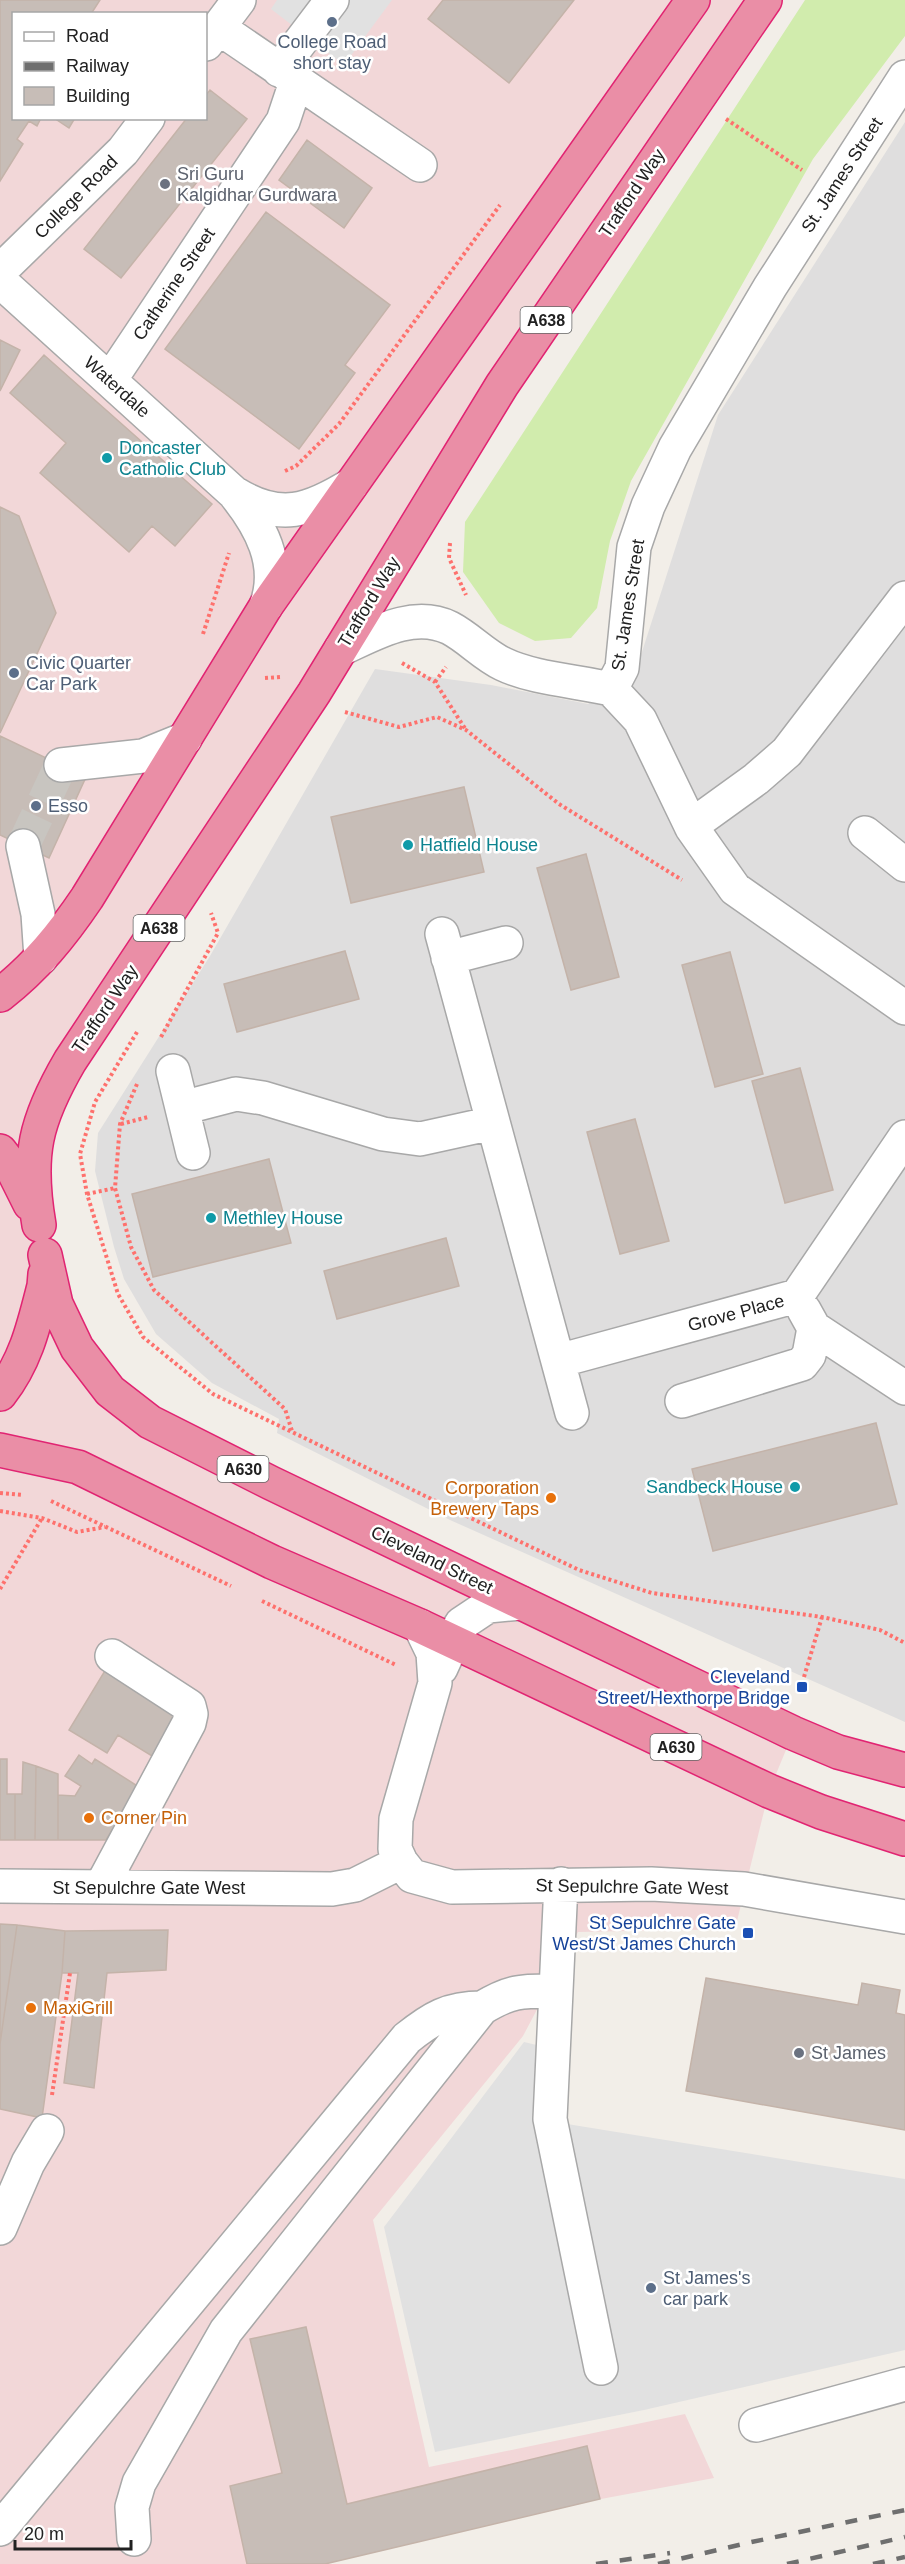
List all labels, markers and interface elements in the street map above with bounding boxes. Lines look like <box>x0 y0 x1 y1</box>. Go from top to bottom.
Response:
legend <box>12 12 207 120</box>
marker: College Road short stay <box>325 15 339 29</box>
text: Road <box>66 26 109 46</box>
place label: College Road short stay <box>277 32 387 73</box>
text: Railway <box>66 56 129 76</box>
text: Building <box>66 86 130 106</box>
street label: St. James Street <box>797 114 887 236</box>
street label: Trafford Way <box>595 145 669 241</box>
street label: College Road <box>30 151 122 243</box>
place label: Sri Guru Kalgidhar Gurdwara <box>177 164 338 205</box>
marker: Sri Guru Kalgidhar Gurdwara <box>158 177 172 191</box>
street label: Catherine Street <box>129 224 219 344</box>
road number: A638 <box>520 307 572 333</box>
street label: Waterdale <box>80 352 154 422</box>
place label: Doncaster Catholic Club <box>119 438 226 479</box>
marker: Doncaster Catholic Club <box>100 451 114 465</box>
street label: St. James Street <box>608 538 648 672</box>
street label: Trafford Way <box>334 553 404 651</box>
place label: Civic Quarter Car Park <box>26 653 131 694</box>
marker: Civic Quarter Car Park <box>7 666 21 680</box>
place label: Esso <box>48 796 88 816</box>
marker: Esso <box>29 799 43 813</box>
place label: Hatfield House <box>420 835 538 855</box>
marker: Hatfield House <box>401 838 415 852</box>
road number: A638 <box>134 915 184 941</box>
street label: Trafford Way <box>68 961 142 1057</box>
place label: Methley House <box>223 1208 343 1228</box>
marker: Methley House <box>204 1211 218 1225</box>
street label: Grove Place <box>686 1291 786 1335</box>
road number: A630 <box>218 1456 268 1482</box>
place label: Sandbeck House <box>646 1477 783 1497</box>
place label: Corporation Brewery Taps <box>430 1478 539 1519</box>
marker: Sandbeck House <box>788 1480 802 1494</box>
marker: Corporation Brewery Taps <box>544 1491 558 1505</box>
street label: Cleveland Street <box>368 1522 496 1598</box>
place label: Cleveland Street/Hexthorpe Bridge <box>597 1667 790 1708</box>
marker: Cleveland Street/Hexthorpe Bridge <box>795 1680 809 1694</box>
road number: A630 <box>650 1734 702 1760</box>
place label: Corner Pin <box>101 1808 187 1828</box>
marker: Corner Pin <box>82 1811 96 1825</box>
street label: St Sepulchre Gate West <box>535 1875 729 1899</box>
street label: St Sepulchre Gate West <box>53 1878 245 1898</box>
place label: St Sepulchre Gate West/St James Church <box>552 1913 736 1954</box>
marker: St Sepulchre Gate West/St James Church <box>741 1926 755 1940</box>
place label: MaxiGrill <box>43 1998 113 2018</box>
marker: MaxiGrill <box>24 2001 38 2015</box>
place label: St James <box>811 2043 886 2063</box>
marker: St James <box>792 2046 806 2060</box>
place label: St James's car park <box>663 2268 750 2309</box>
marker: St James's car park <box>644 2281 658 2295</box>
scale bar <box>15 2513 130 2551</box>
text: 20 m <box>24 2524 64 2544</box>

